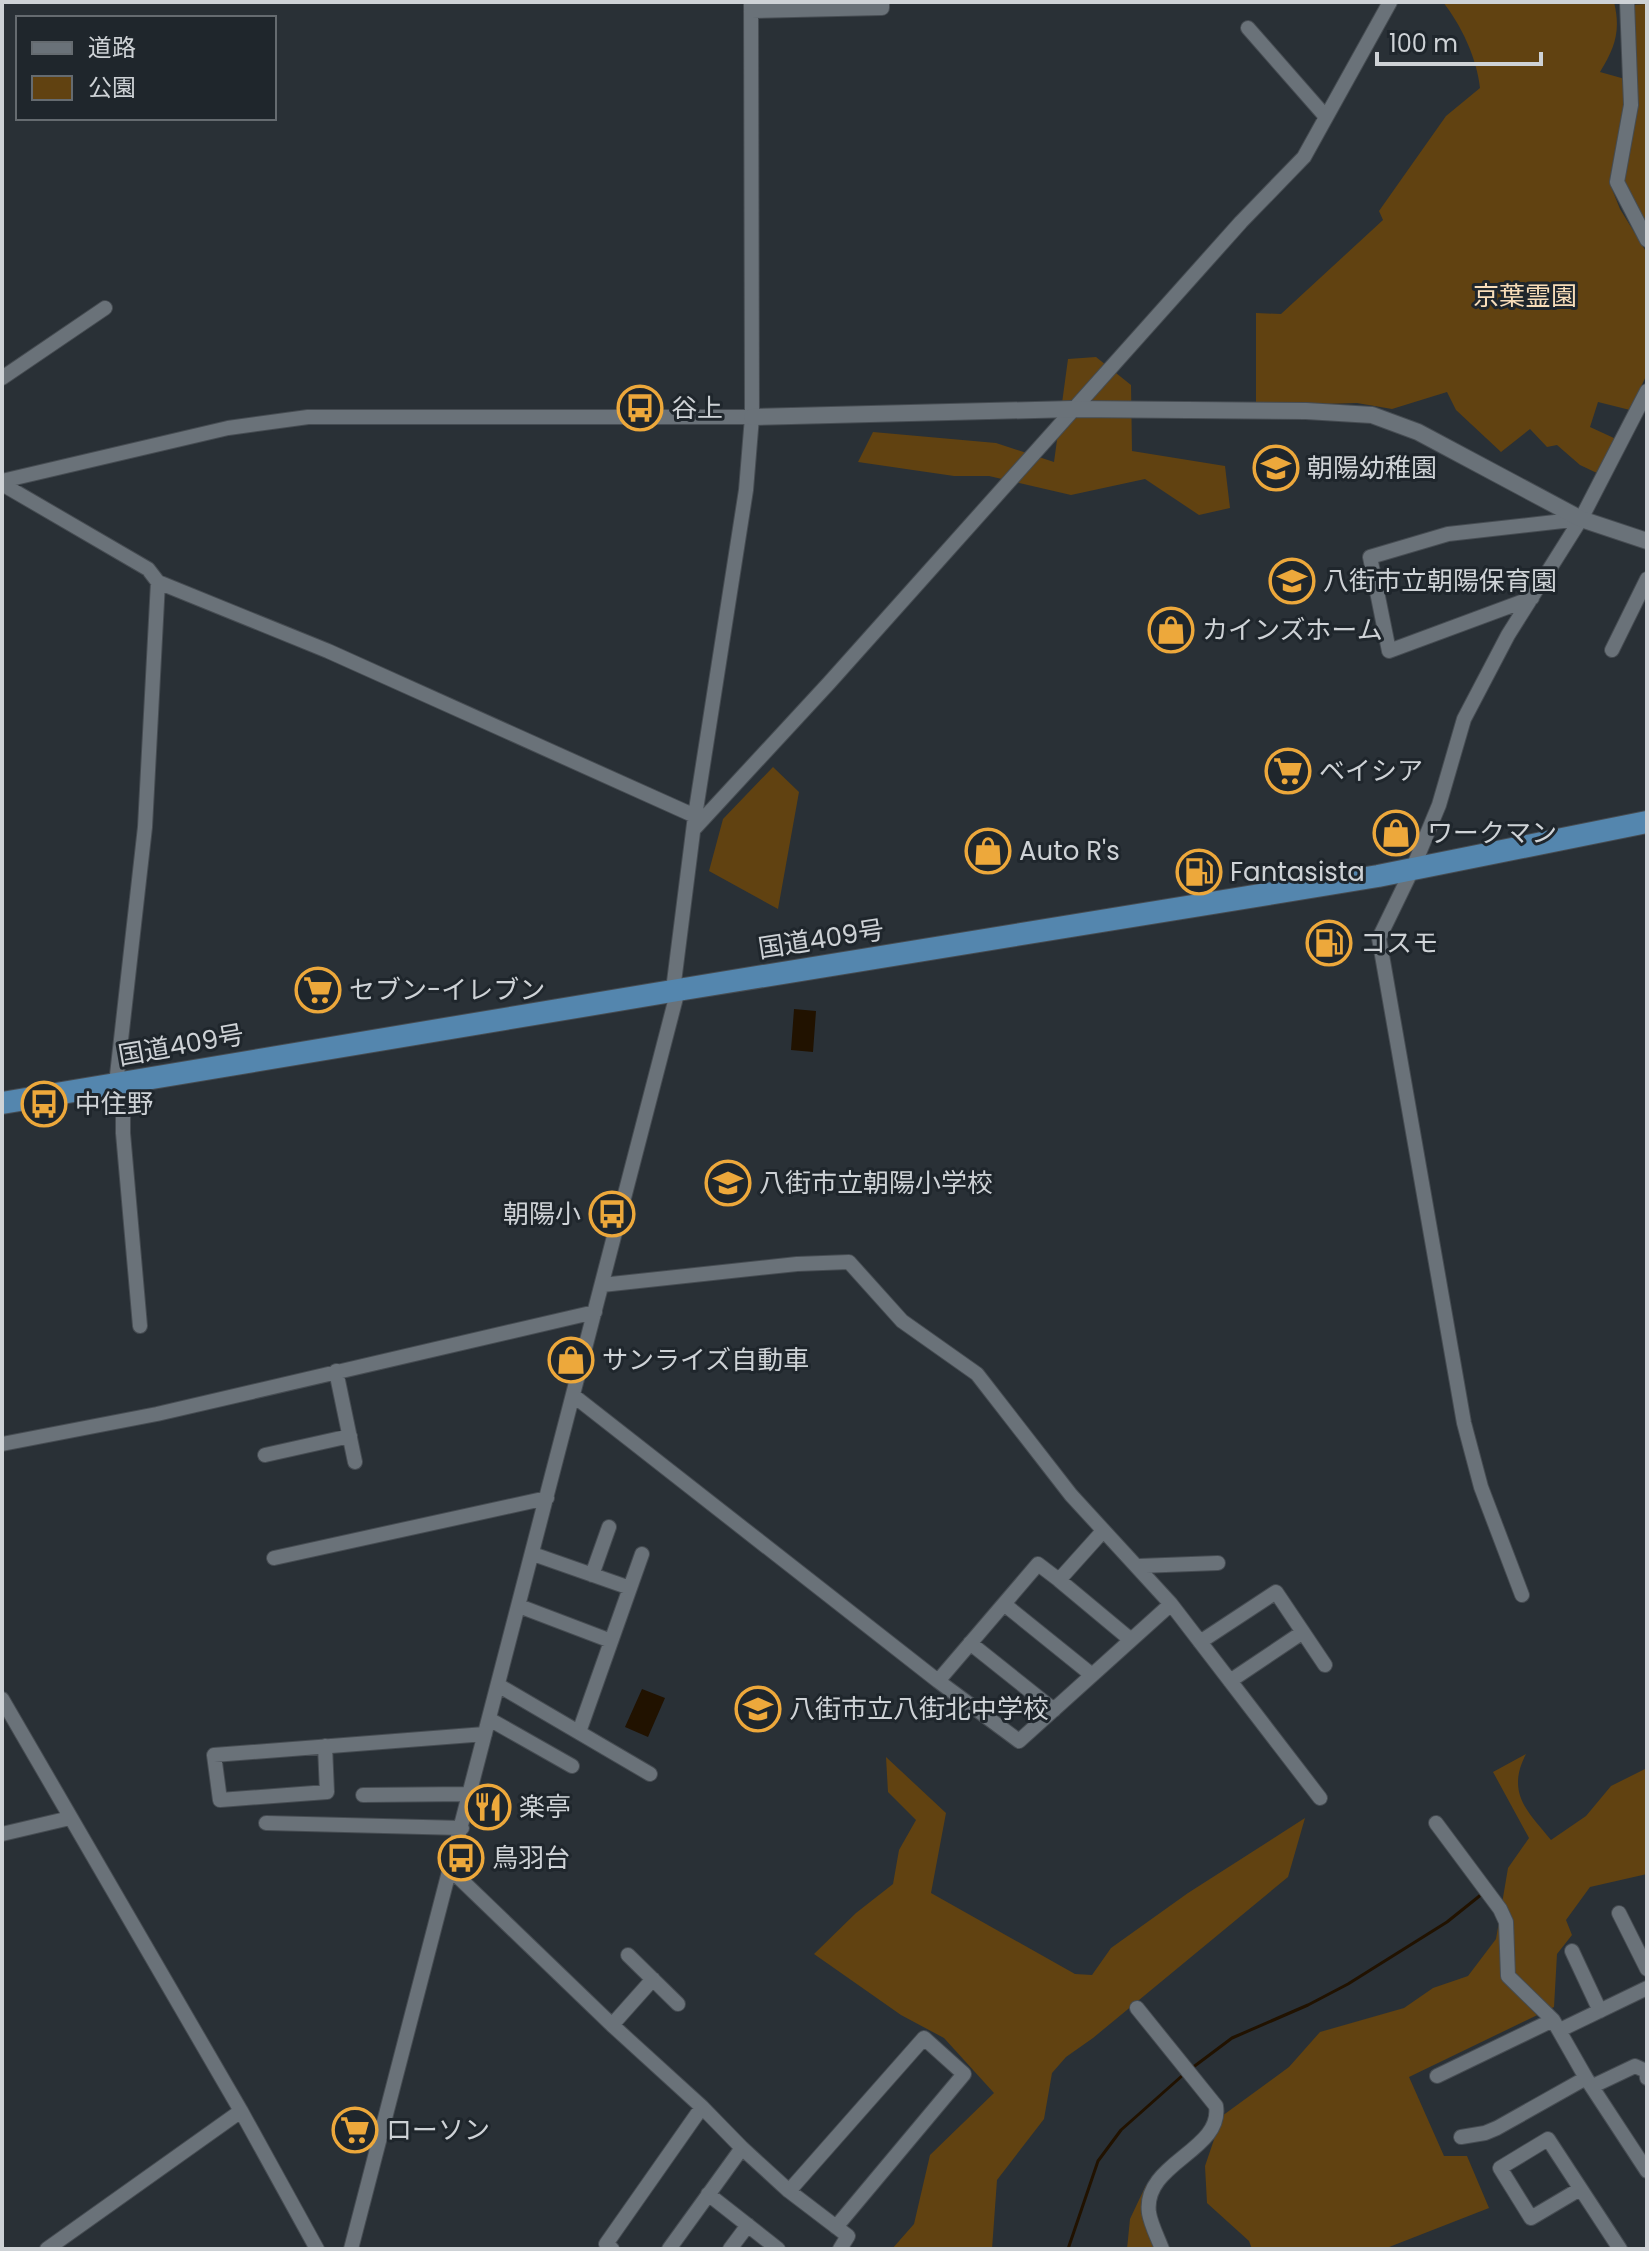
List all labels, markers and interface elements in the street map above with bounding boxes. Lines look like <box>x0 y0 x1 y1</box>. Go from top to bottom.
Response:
legend <box>16 16 276 120</box>
scale bar <box>1377 16 1541 66</box>
text: 100 m <box>1389 27 1458 60</box>
text: 道路 <box>88 31 136 64</box>
text: 公園 <box>88 71 136 104</box>
park label: 京葉霊園 <box>1473 278 1577 314</box>
bus stop icon: 谷上 <box>616 384 664 432</box>
place label: 谷上 <box>671 390 723 426</box>
school or university icon: 朝陽幼稚園 <box>1252 444 1300 492</box>
place label: 朝陽幼稚園 <box>1307 450 1437 486</box>
school or university icon: 八街市立朝陽保育園 <box>1268 557 1316 605</box>
place label: 八街市立朝陽保育園 <box>1323 563 1557 599</box>
shop icon: カインズホーム <box>1147 606 1195 654</box>
place label: カインズホーム <box>1202 612 1383 648</box>
supermarket icon: ベイシア <box>1264 747 1312 795</box>
place label: ベイシア <box>1319 753 1423 789</box>
shop icon: ワークマン <box>1372 809 1420 857</box>
place label: ワークマン <box>1427 815 1557 851</box>
shop icon: Auto R's <box>964 827 1012 875</box>
place label: Auto R's <box>1019 833 1120 869</box>
fuel station icon: Fantasista <box>1175 848 1223 896</box>
place label: Fantasista <box>1230 854 1365 890</box>
street label: 国道409号 <box>755 911 887 967</box>
fuel station icon: コスモ <box>1305 919 1353 967</box>
place label: コスモ <box>1360 925 1438 961</box>
supermarket icon: セブン-イレブン <box>294 966 342 1014</box>
place label: セブン-イレブン <box>349 972 545 1008</box>
street label: 国道409号 <box>115 1016 247 1074</box>
bus stop icon: 中住野 <box>20 1080 68 1128</box>
place label: 中住野 <box>75 1086 153 1122</box>
school or university icon: 八街市立朝陽小学校 <box>704 1159 752 1207</box>
place label: 八街市立朝陽小学校 <box>759 1165 993 1201</box>
bus stop icon: 朝陽小 <box>588 1190 636 1238</box>
place label: 朝陽小 <box>503 1196 581 1232</box>
shop icon: サンライズ自動車 <box>547 1336 595 1384</box>
place label: サンライズ自動車 <box>602 1342 809 1378</box>
school or university icon: 八街市立八街北中学校 <box>734 1685 782 1733</box>
place label: 八街市立八街北中学校 <box>789 1691 1049 1727</box>
restaurant icon: 楽亭 <box>464 1783 512 1831</box>
place label: 楽亭 <box>519 1789 571 1825</box>
bus stop icon: 鳥羽台 <box>437 1834 485 1882</box>
place label: 鳥羽台 <box>492 1840 570 1876</box>
supermarket icon: ローソン <box>331 2106 379 2154</box>
place label: ローソン <box>386 2112 490 2148</box>

